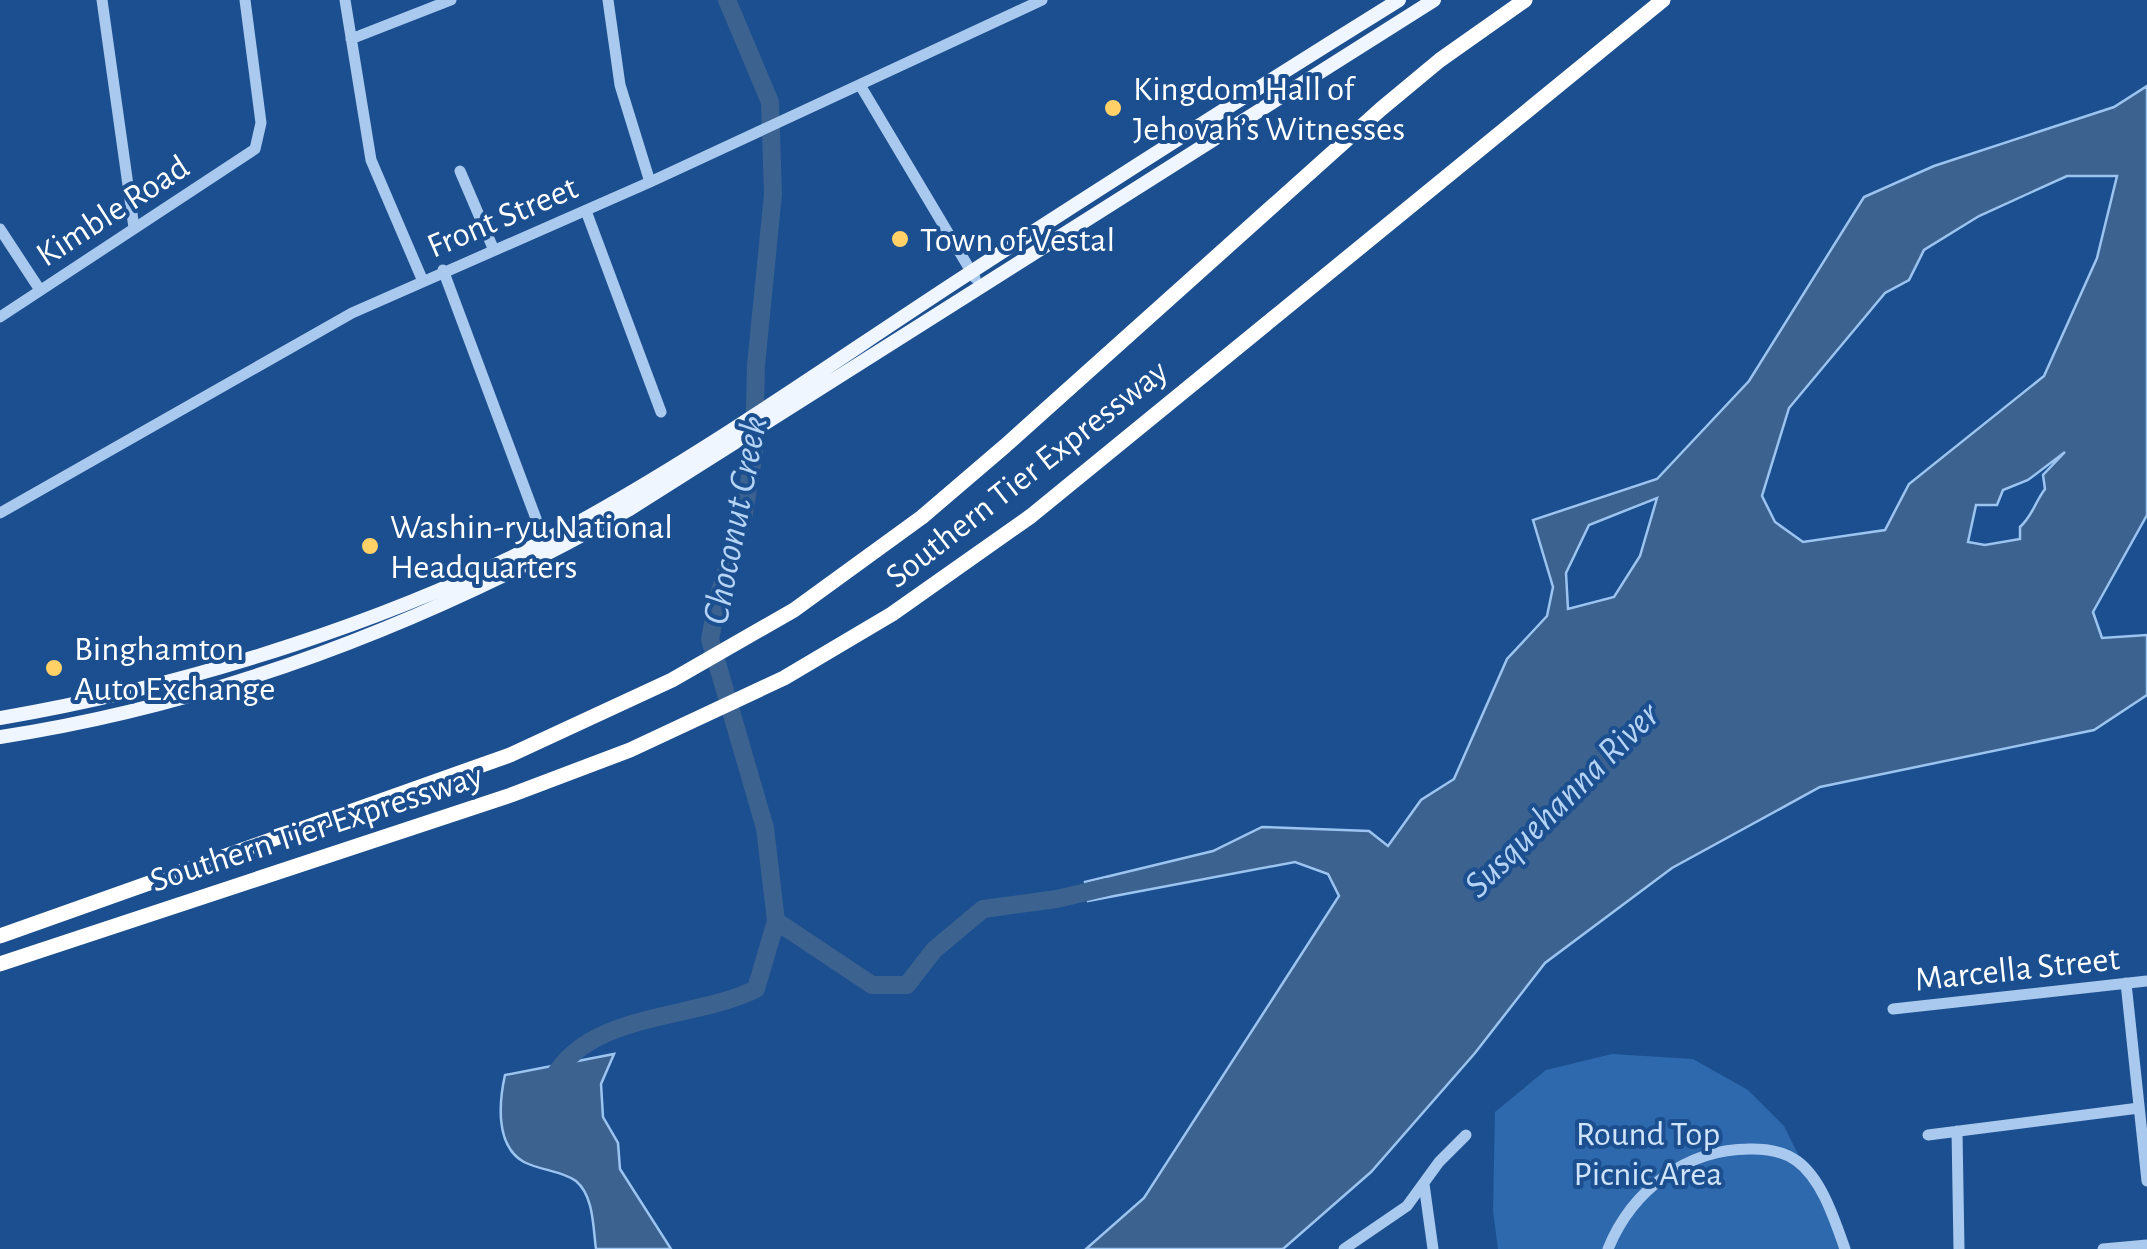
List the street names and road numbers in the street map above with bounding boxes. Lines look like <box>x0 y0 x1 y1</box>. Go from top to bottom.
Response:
street label: Kimble Road <box>30 149 195 273</box>
street label: Front Street <box>422 170 583 265</box>
street label: Southern Tier Expressway <box>879 354 1174 595</box>
street label: Southern Tier Expressway <box>146 758 487 899</box>
street label: Marcella Street <box>1913 941 2121 998</box>

